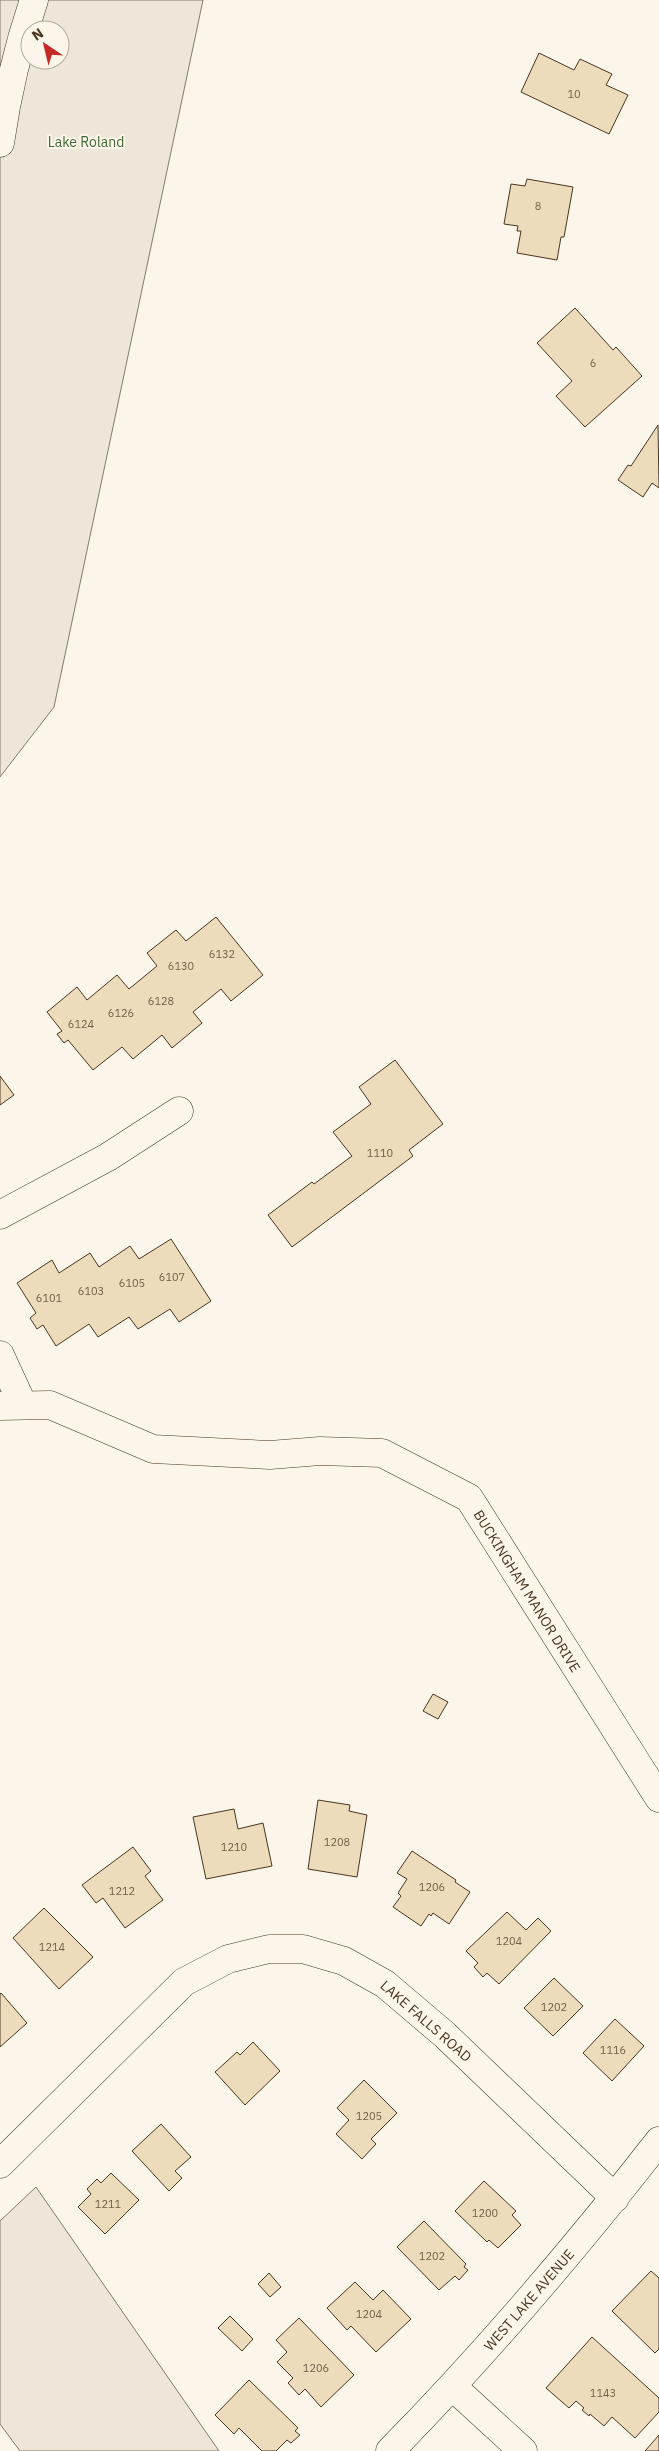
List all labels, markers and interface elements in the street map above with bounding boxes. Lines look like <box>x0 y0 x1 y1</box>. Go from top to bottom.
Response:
north arrow <box>20 20 70 70</box>
text: N <box>28 24 47 45</box>
house number: 10 <box>567 87 581 101</box>
park label: Lake Roland <box>48 133 124 151</box>
house number: 8 <box>535 199 541 213</box>
house number: 6 <box>590 356 596 370</box>
house number: 6132 <box>209 947 235 961</box>
house number: 6130 <box>168 959 194 973</box>
house number: 6128 <box>148 994 174 1008</box>
house number: 6126 <box>108 1006 134 1020</box>
house number: 6124 <box>68 1017 95 1031</box>
house number: 1110 <box>367 1146 393 1160</box>
house number: 6107 <box>159 1270 185 1284</box>
house number: 6105 <box>119 1276 145 1290</box>
house number: 6103 <box>78 1284 104 1298</box>
house number: 6101 <box>36 1291 63 1305</box>
street label: BUCKINGHAM MANOR DRIVE <box>470 1506 584 1676</box>
house number: 1208 <box>324 1835 350 1849</box>
house number: 1210 <box>221 1840 247 1854</box>
house number: 1206 <box>419 1880 445 1894</box>
house number: 1212 <box>109 1884 135 1898</box>
house number: 1204 <box>496 1934 523 1948</box>
house number: 1214 <box>39 1940 66 1954</box>
street label: LAKE FALLS ROAD <box>377 1976 475 2066</box>
house number: 1202 <box>541 2000 567 2014</box>
house number: 1116 <box>600 2043 626 2057</box>
house number: 1205 <box>356 2109 382 2123</box>
house number: 1211 <box>95 2197 122 2211</box>
house number: 1200 <box>472 2206 498 2220</box>
street label: WEST LAKE AVENUE <box>480 2245 578 2355</box>
house number: 1202 <box>419 2249 445 2263</box>
house number: 1204 <box>356 2307 383 2321</box>
house number: 1206 <box>303 2361 329 2375</box>
house number: 1143 <box>590 2386 616 2400</box>

